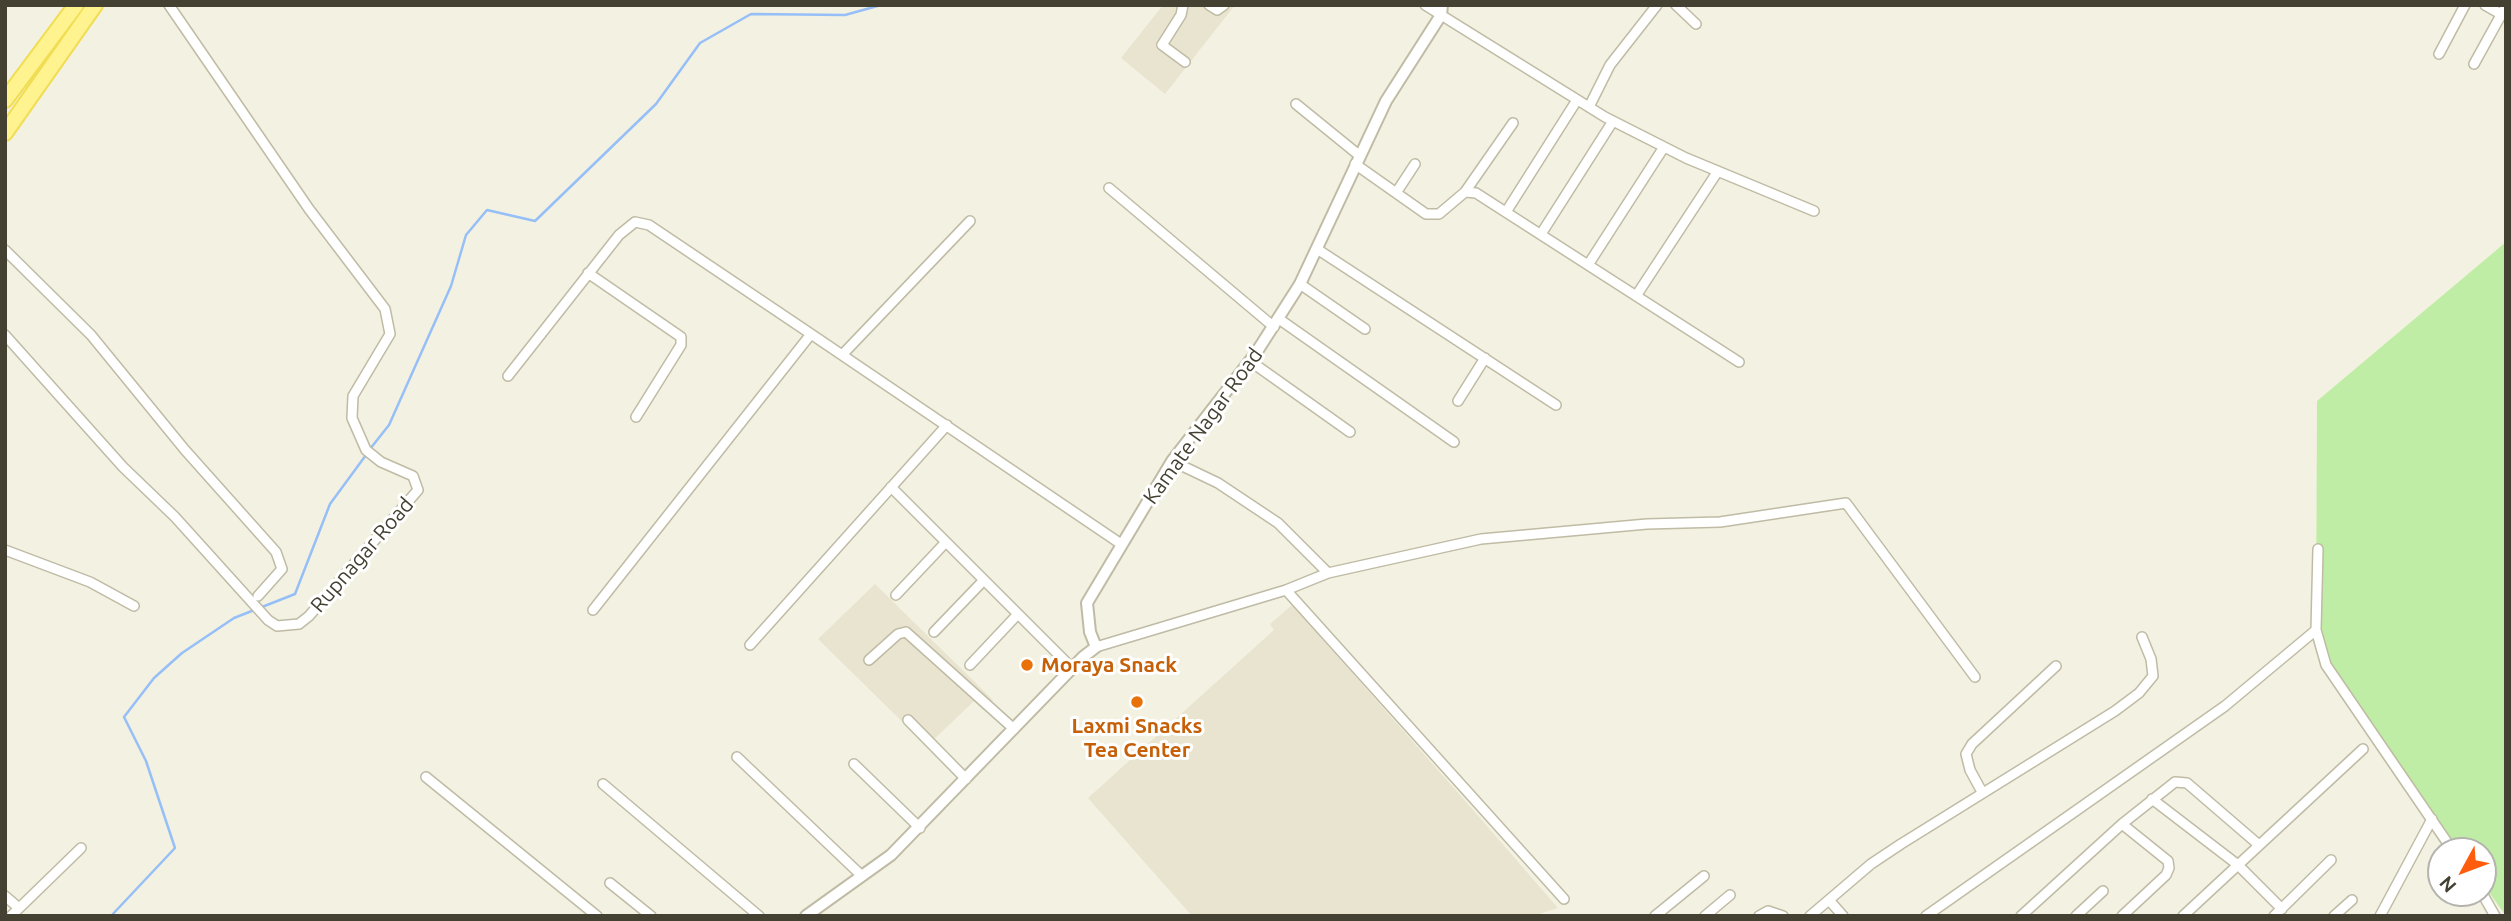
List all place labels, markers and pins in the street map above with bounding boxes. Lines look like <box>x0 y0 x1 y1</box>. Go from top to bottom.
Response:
place label: Moraya Snack <box>1041 652 1177 678</box>
marker: Moraya Snack <box>1019 657 1035 673</box>
marker: Laxmi Snacks Tea Center <box>1129 694 1145 710</box>
place label: Laxmi Snacks Tea Center <box>1071 713 1203 763</box>

